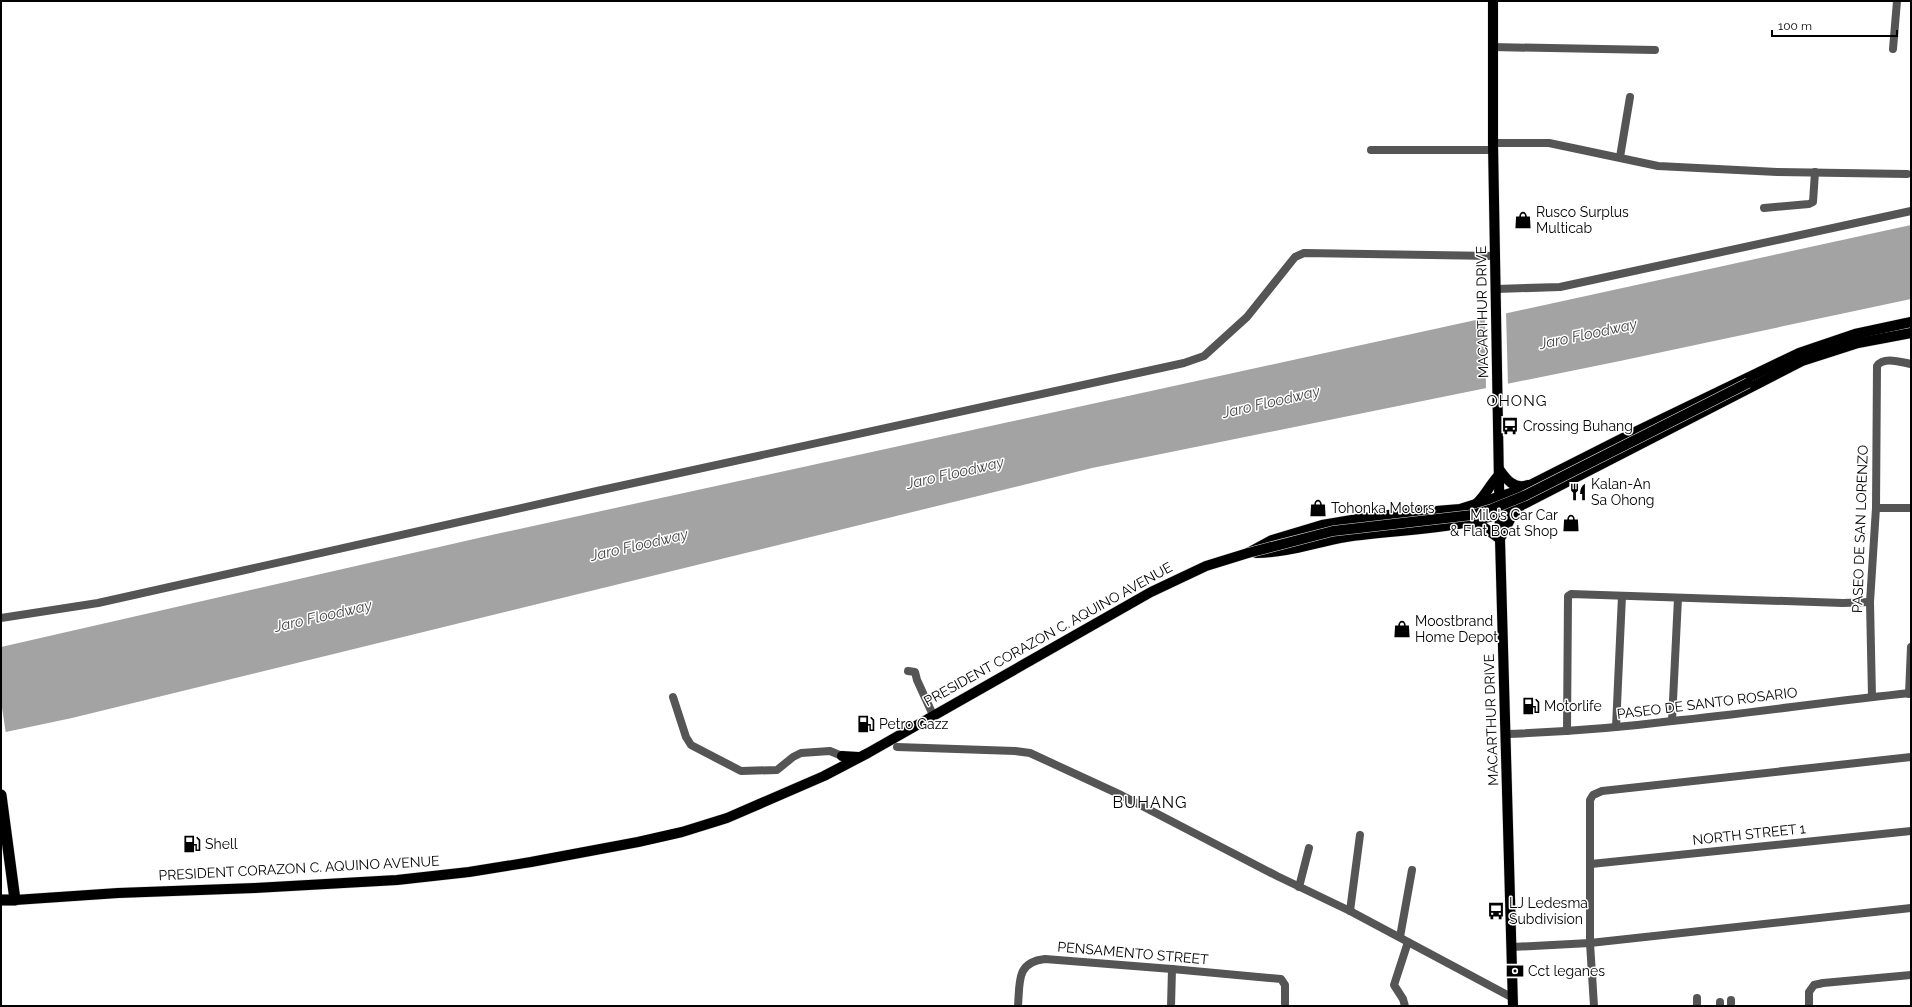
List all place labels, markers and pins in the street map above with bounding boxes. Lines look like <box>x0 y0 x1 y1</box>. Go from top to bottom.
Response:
place label: Rusco Surplus Multicab <box>1536 204 1629 236</box>
shop icon: Rusco Surplus Multicab <box>1513 210 1533 230</box>
bus stop icon: Crossing Buhang <box>1500 416 1520 436</box>
place label: Crossing Buhang <box>1523 418 1633 434</box>
place label: Kalan-An Sa Ohong <box>1591 476 1655 508</box>
restaurant icon: Kalan-An Sa Ohong <box>1568 482 1588 502</box>
shop icon: Tohonka Motors <box>1308 498 1328 518</box>
place label: Tohonka Motors <box>1331 500 1435 516</box>
place label: Milo's Car Car & Flat Boat Shop <box>1450 507 1558 539</box>
shop icon: Milo's Car Car & Flat Boat Shop <box>1561 513 1581 533</box>
place label: Moostbrand Home Depot <box>1415 613 1498 645</box>
shop icon: Moostbrand Home Depot <box>1392 619 1412 639</box>
fuel station icon: Motorlife <box>1521 696 1541 716</box>
place label: Motorlife <box>1544 698 1602 714</box>
fuel station icon: Petro Gazz <box>856 714 876 734</box>
place label: Petro Gazz <box>879 716 949 732</box>
fuel station icon: Shell <box>182 834 202 854</box>
place label: Shell <box>205 836 238 852</box>
place label: LJ Ledesma Subdivision <box>1509 895 1588 927</box>
bus stop icon: LJ Ledesma Subdivision <box>1486 901 1506 921</box>
bank icon: Cct leganes <box>1505 961 1525 981</box>
place label: Cct leganes <box>1528 963 1605 979</box>

